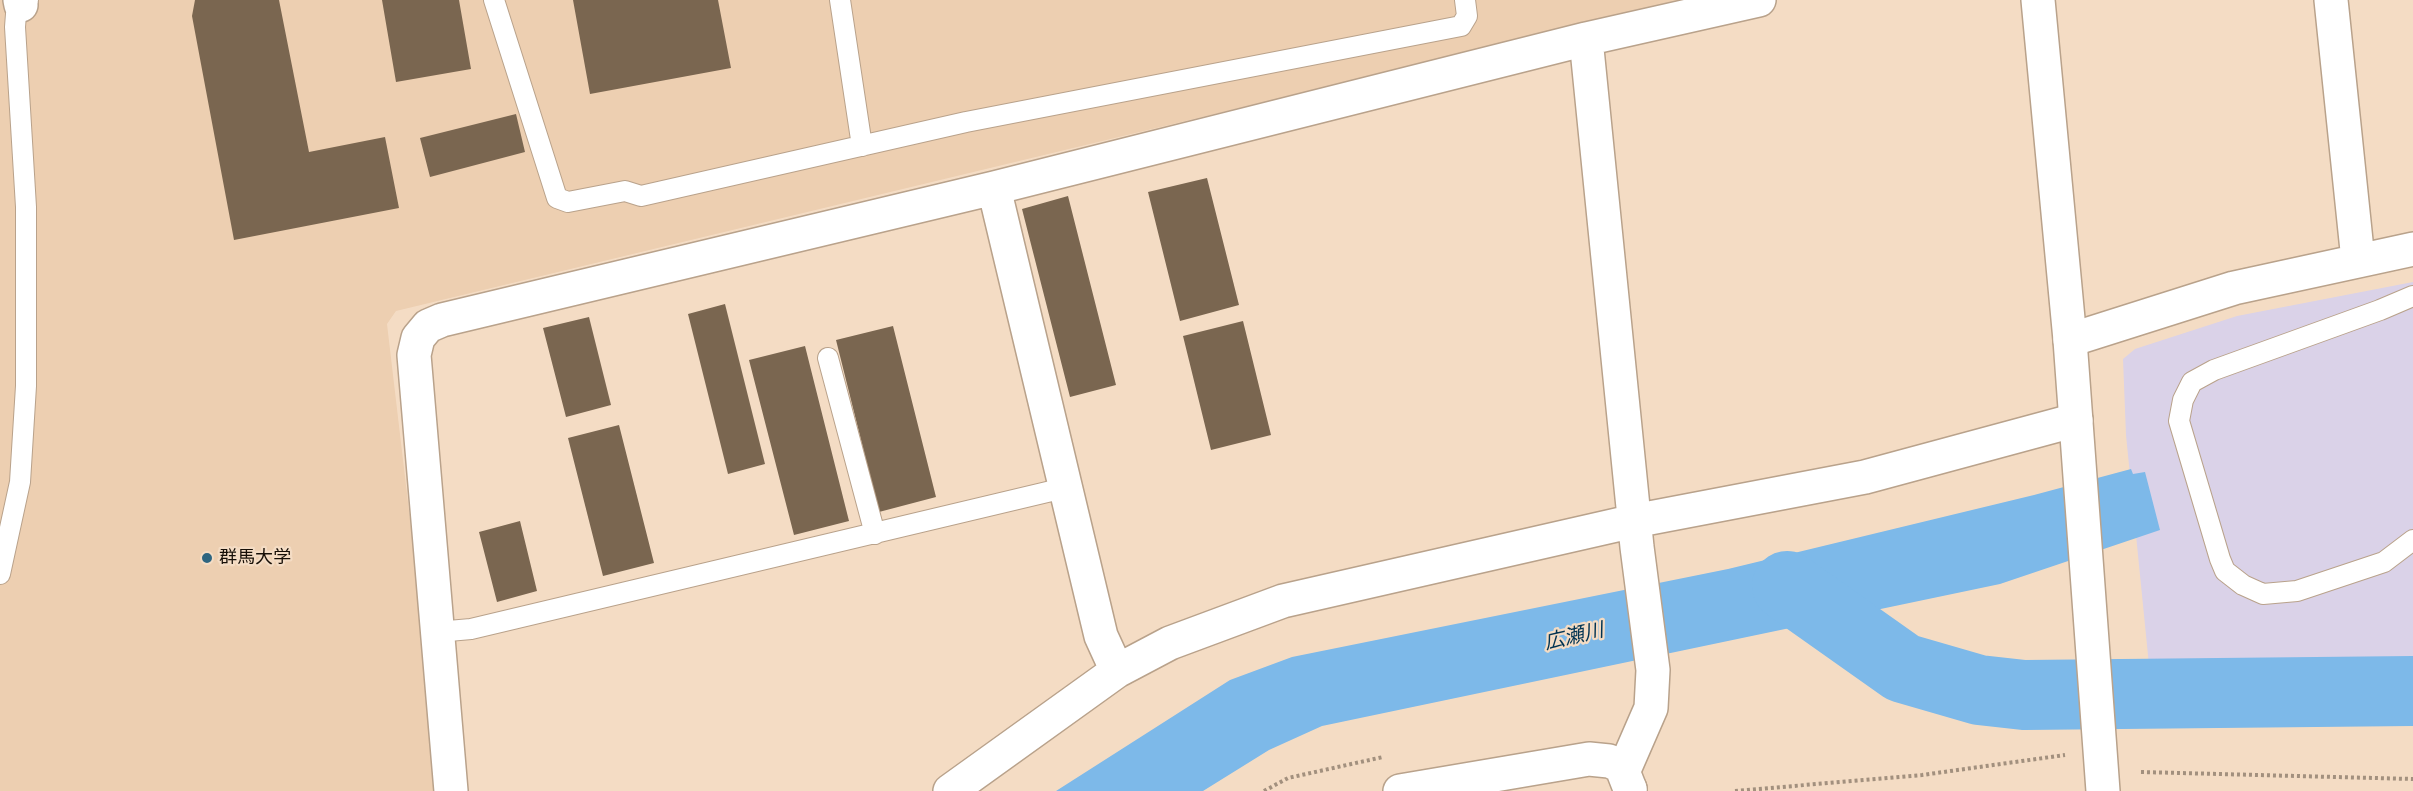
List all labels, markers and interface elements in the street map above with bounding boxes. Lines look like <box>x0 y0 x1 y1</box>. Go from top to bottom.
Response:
place label: 群馬大学 <box>219 547 291 569</box>
marker: 群馬大学 <box>200 551 214 565</box>
water label: 広瀬川 <box>1542 619 1606 655</box>

